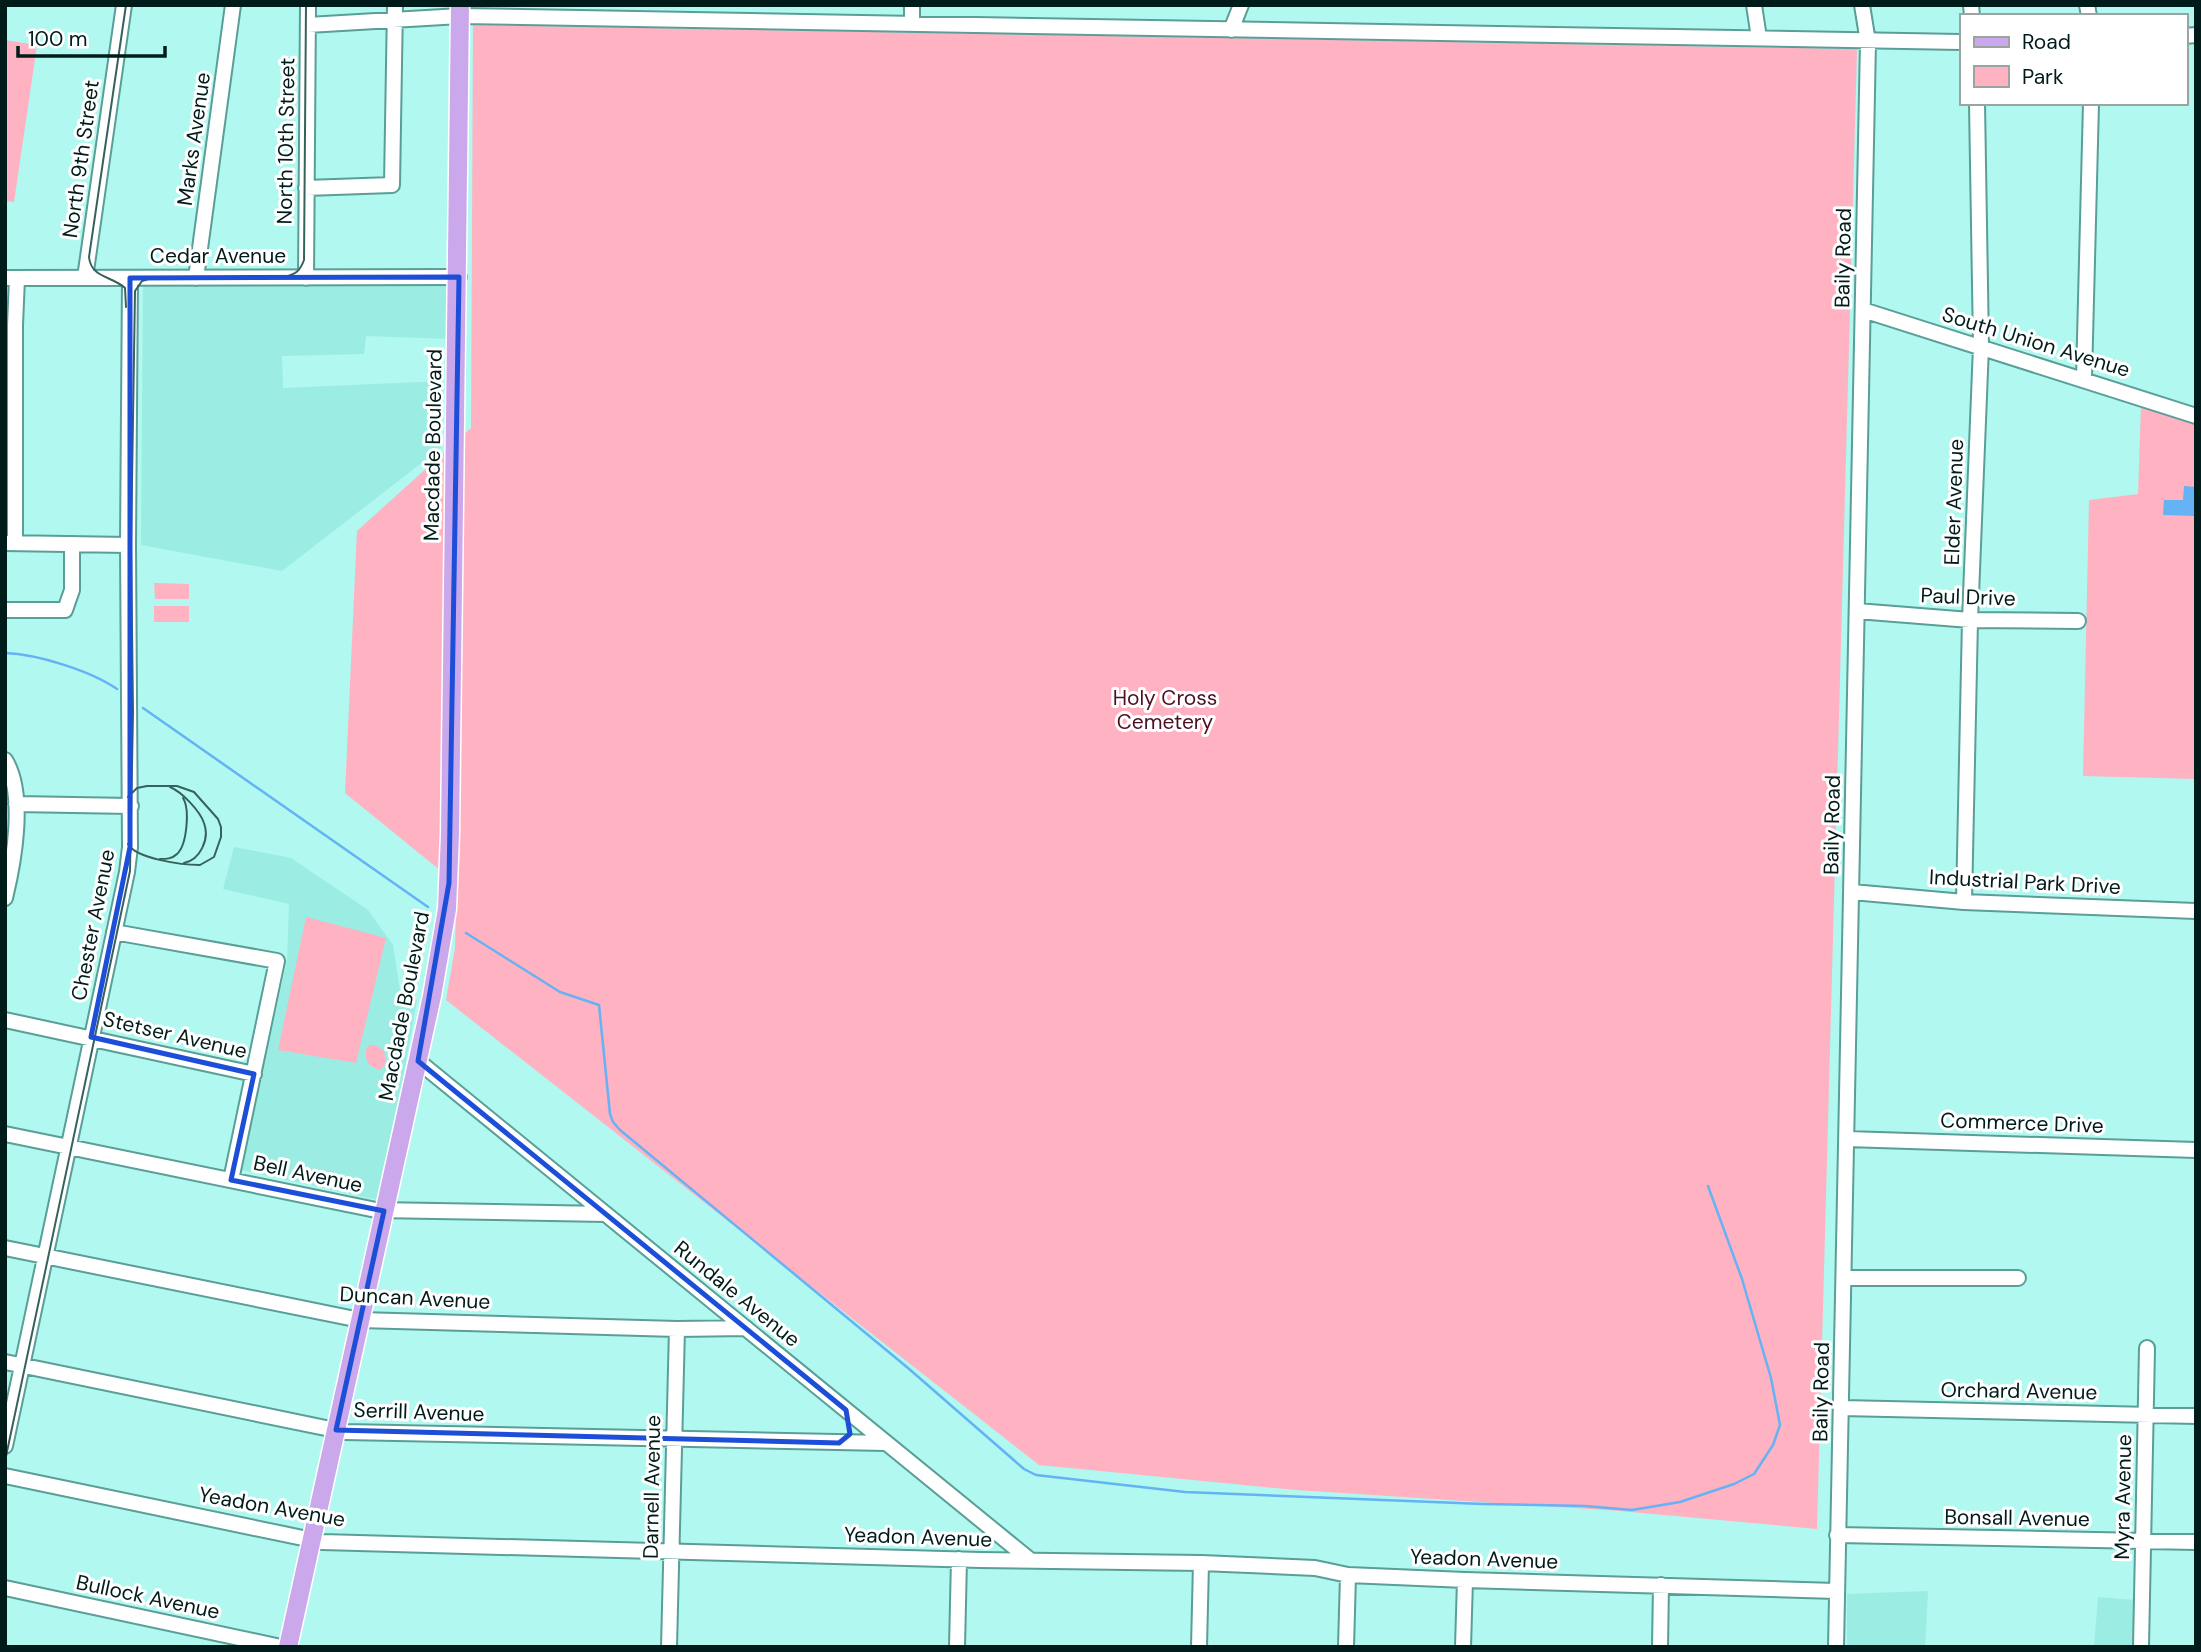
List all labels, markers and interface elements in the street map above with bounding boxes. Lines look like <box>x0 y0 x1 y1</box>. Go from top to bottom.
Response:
scale bar <box>18 14 164 58</box>
legend <box>1960 14 2187 105</box>
text: 100 m <box>28 25 88 53</box>
text: Road <box>2022 28 2071 56</box>
street label: North 10th Street <box>271 57 301 225</box>
text: Park <box>2022 63 2064 91</box>
street label: Marks Avenue <box>171 70 217 207</box>
street label: North 9th Street <box>56 78 106 240</box>
street label: Baily Road <box>1828 208 1858 308</box>
street label: Cedar Avenue <box>150 242 286 270</box>
street label: South Union Avenue <box>1939 300 2133 384</box>
street label: Macdade Boulevard <box>417 349 449 541</box>
street label: Elder Avenue <box>1938 438 1970 566</box>
street label: Paul Drive <box>1920 581 2016 613</box>
park label: Holy Cross Cemetery <box>1113 684 1217 736</box>
street label: Baily Road <box>1817 775 1847 875</box>
street label: Chester Avenue <box>65 847 121 1003</box>
street label: Industrial Park Drive <box>1929 863 2122 901</box>
street label: Macdade Boulevard <box>372 909 436 1103</box>
street label: Stetser Avenue <box>100 1005 250 1065</box>
street label: Commerce Drive <box>1940 1106 2104 1140</box>
street label: Bell Avenue <box>251 1149 365 1199</box>
street label: Rundale Avenue <box>668 1234 806 1354</box>
street label: Duncan Avenue <box>339 1280 491 1316</box>
street label: Baily Road <box>1806 1342 1836 1442</box>
street label: Orchard Avenue <box>1940 1376 2098 1406</box>
street label: Serrill Avenue <box>353 1396 485 1428</box>
street label: Darnell Avenue <box>637 1415 667 1559</box>
street label: Myra Avenue <box>2108 1434 2138 1560</box>
street label: Yeadon Avenue <box>197 1480 348 1534</box>
street label: Bonsall Avenue <box>1944 1503 2090 1533</box>
street label: Yeadon Avenue <box>843 1520 993 1554</box>
street label: Yeadon Avenue <box>1409 1542 1559 1576</box>
street label: Bullock Avenue <box>74 1568 222 1626</box>

